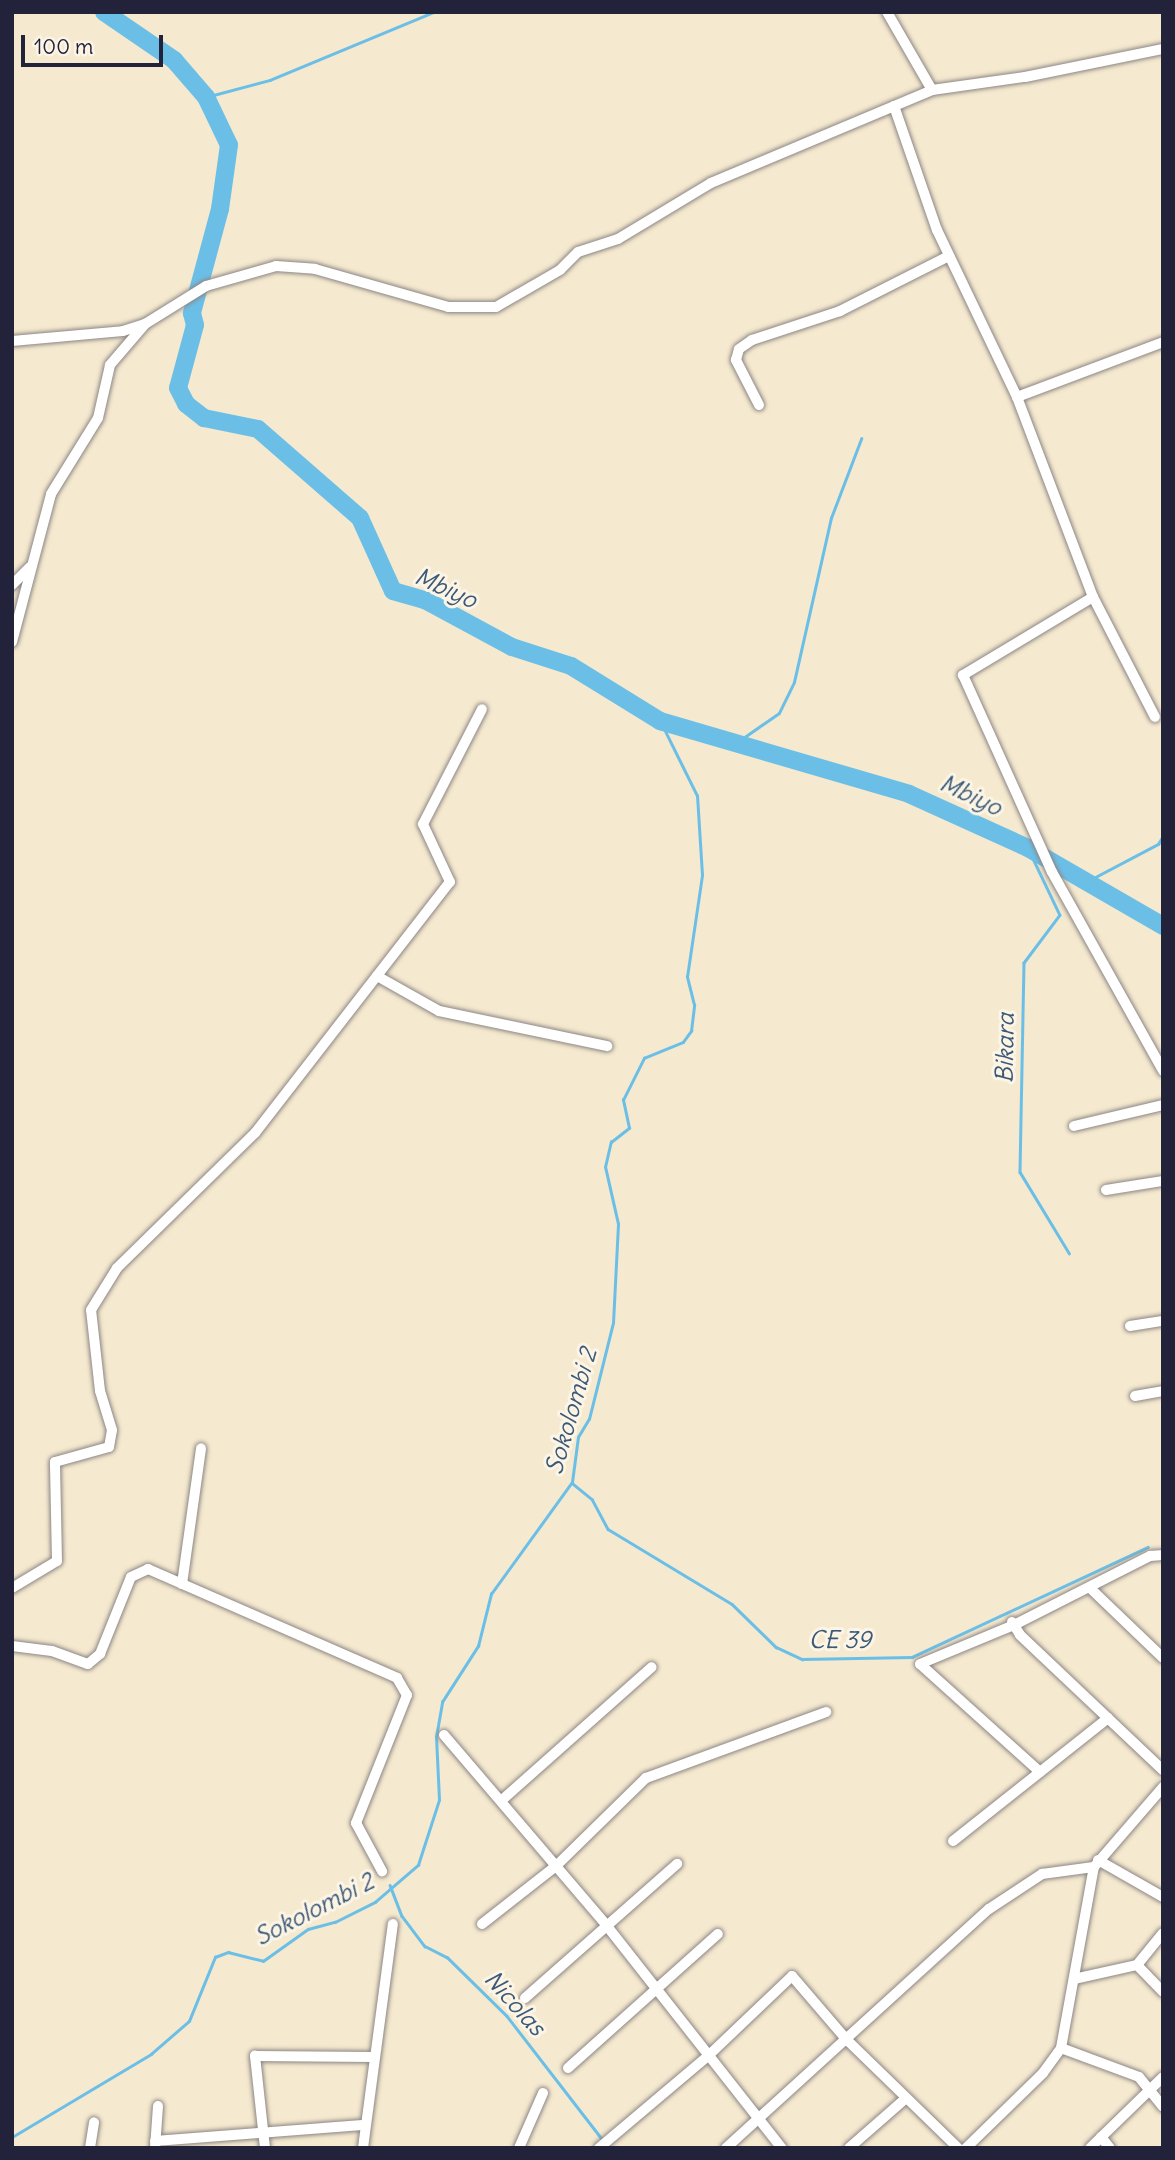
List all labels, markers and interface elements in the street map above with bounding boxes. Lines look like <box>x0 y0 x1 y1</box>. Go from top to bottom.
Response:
scale bar <box>24 21 166 65</box>
text: 100 m <box>34 33 93 60</box>
water label: Mbiyo <box>410 562 482 614</box>
water label: Mbiyo <box>935 768 1007 822</box>
water label: Bikara <box>990 1013 1020 1083</box>
water label: Sokolombi 2 <box>539 1345 603 1477</box>
water label: CE 39 <box>809 1626 871 1654</box>
water label: Sokolombi 2 <box>250 1867 378 1951</box>
water label: Nicolas <box>478 1965 552 2041</box>

